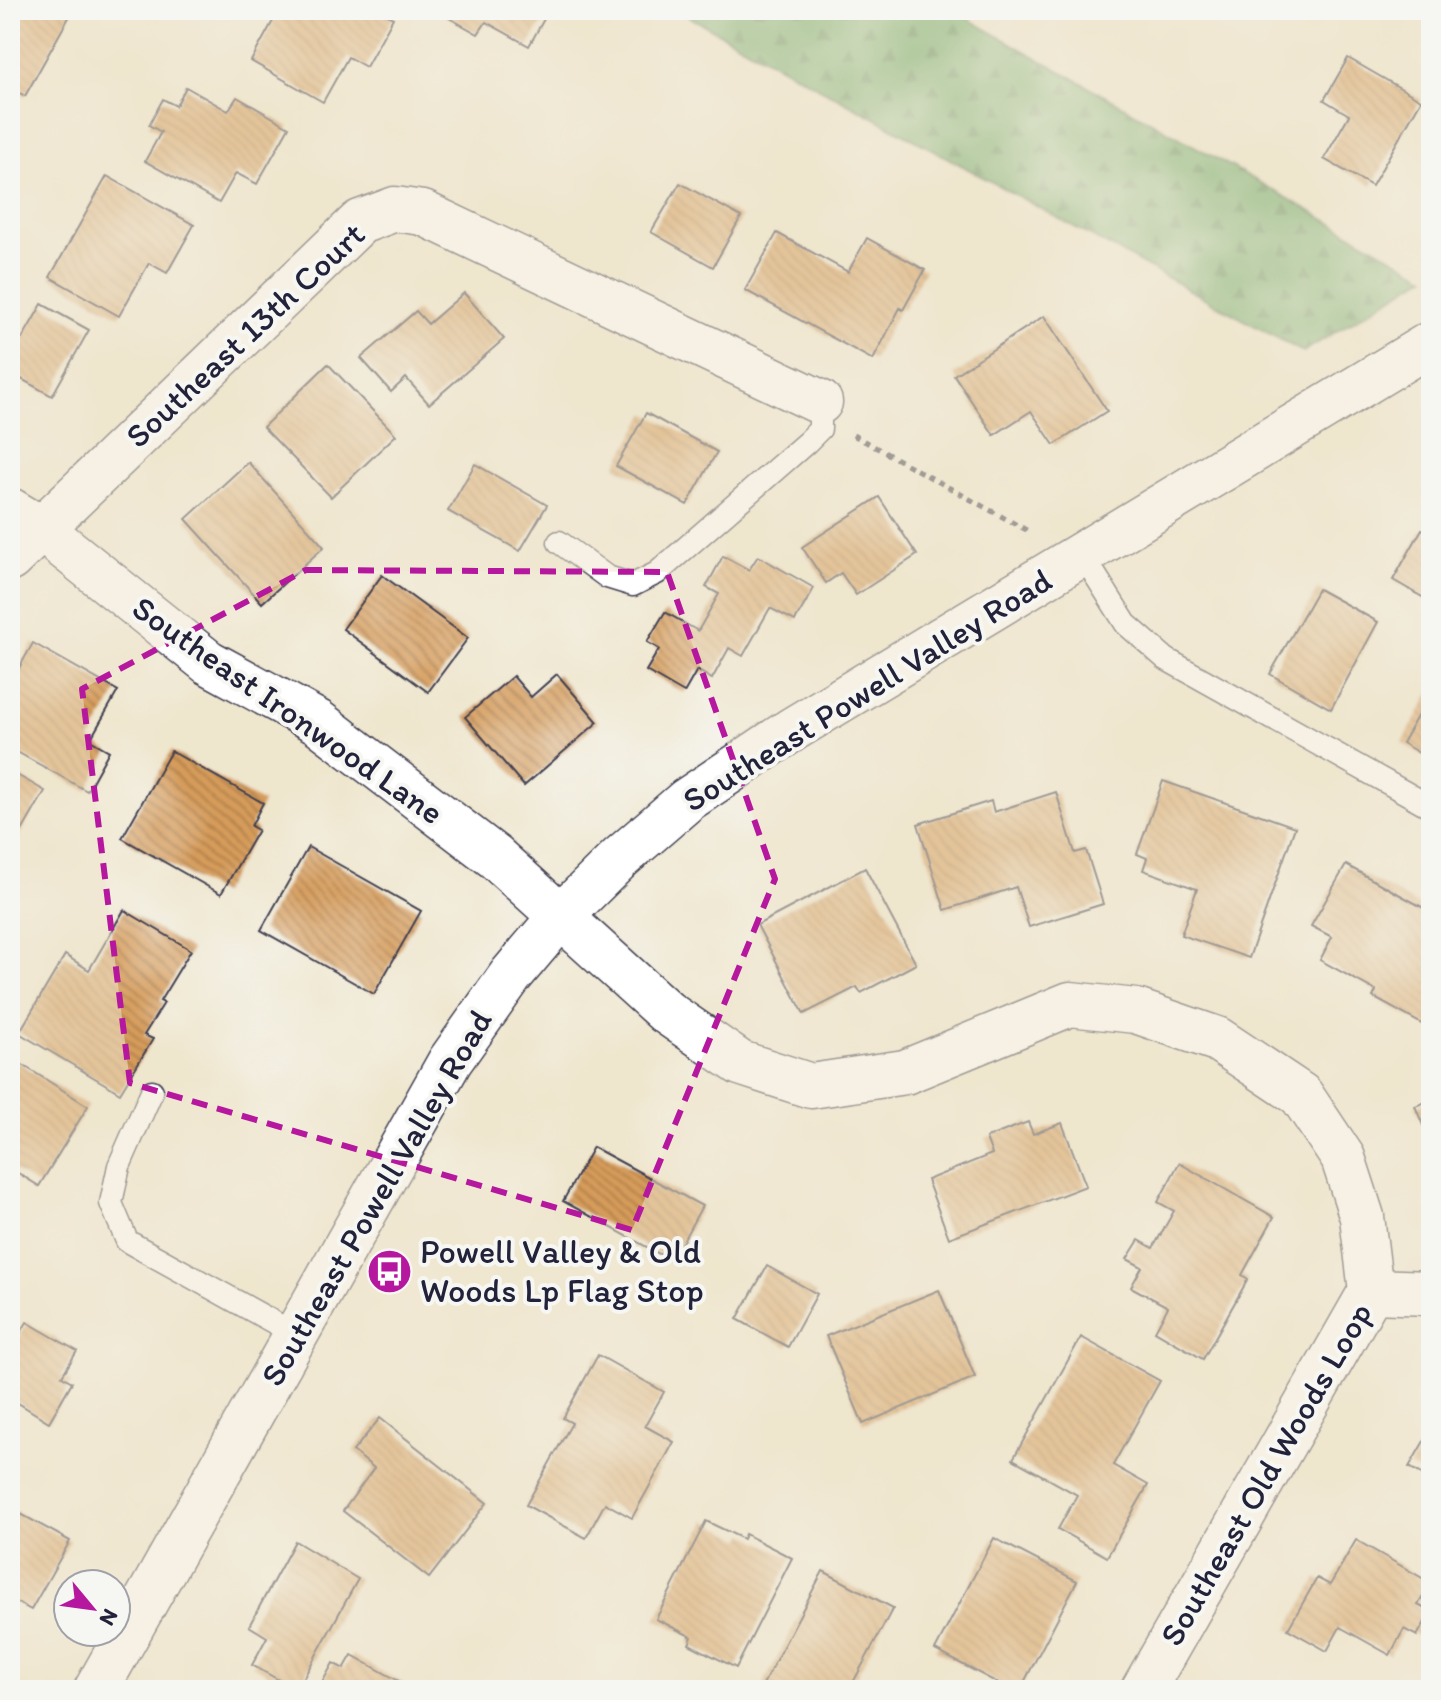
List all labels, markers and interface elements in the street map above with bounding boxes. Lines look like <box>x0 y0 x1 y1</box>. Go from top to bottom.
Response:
street label: Southeast 13th Court <box>117 213 373 456</box>
street label: Southeast Powell Valley Road <box>675 559 1059 821</box>
street label: Southeast Ironwood Lane <box>125 587 451 833</box>
street label: Southeast Powell Valley Road <box>251 1003 501 1393</box>
place label: Powell Valley & Old Woods Lp Flag Stop <box>420 1231 704 1311</box>
bus stop icon: Powell Valley & Old Woods Lp Flag Stop <box>365 1247 413 1295</box>
street label: Southeast Old Woods Loop <box>1151 1295 1381 1653</box>
north arrow <box>52 1568 132 1648</box>
text: N <box>94 1604 124 1630</box>

